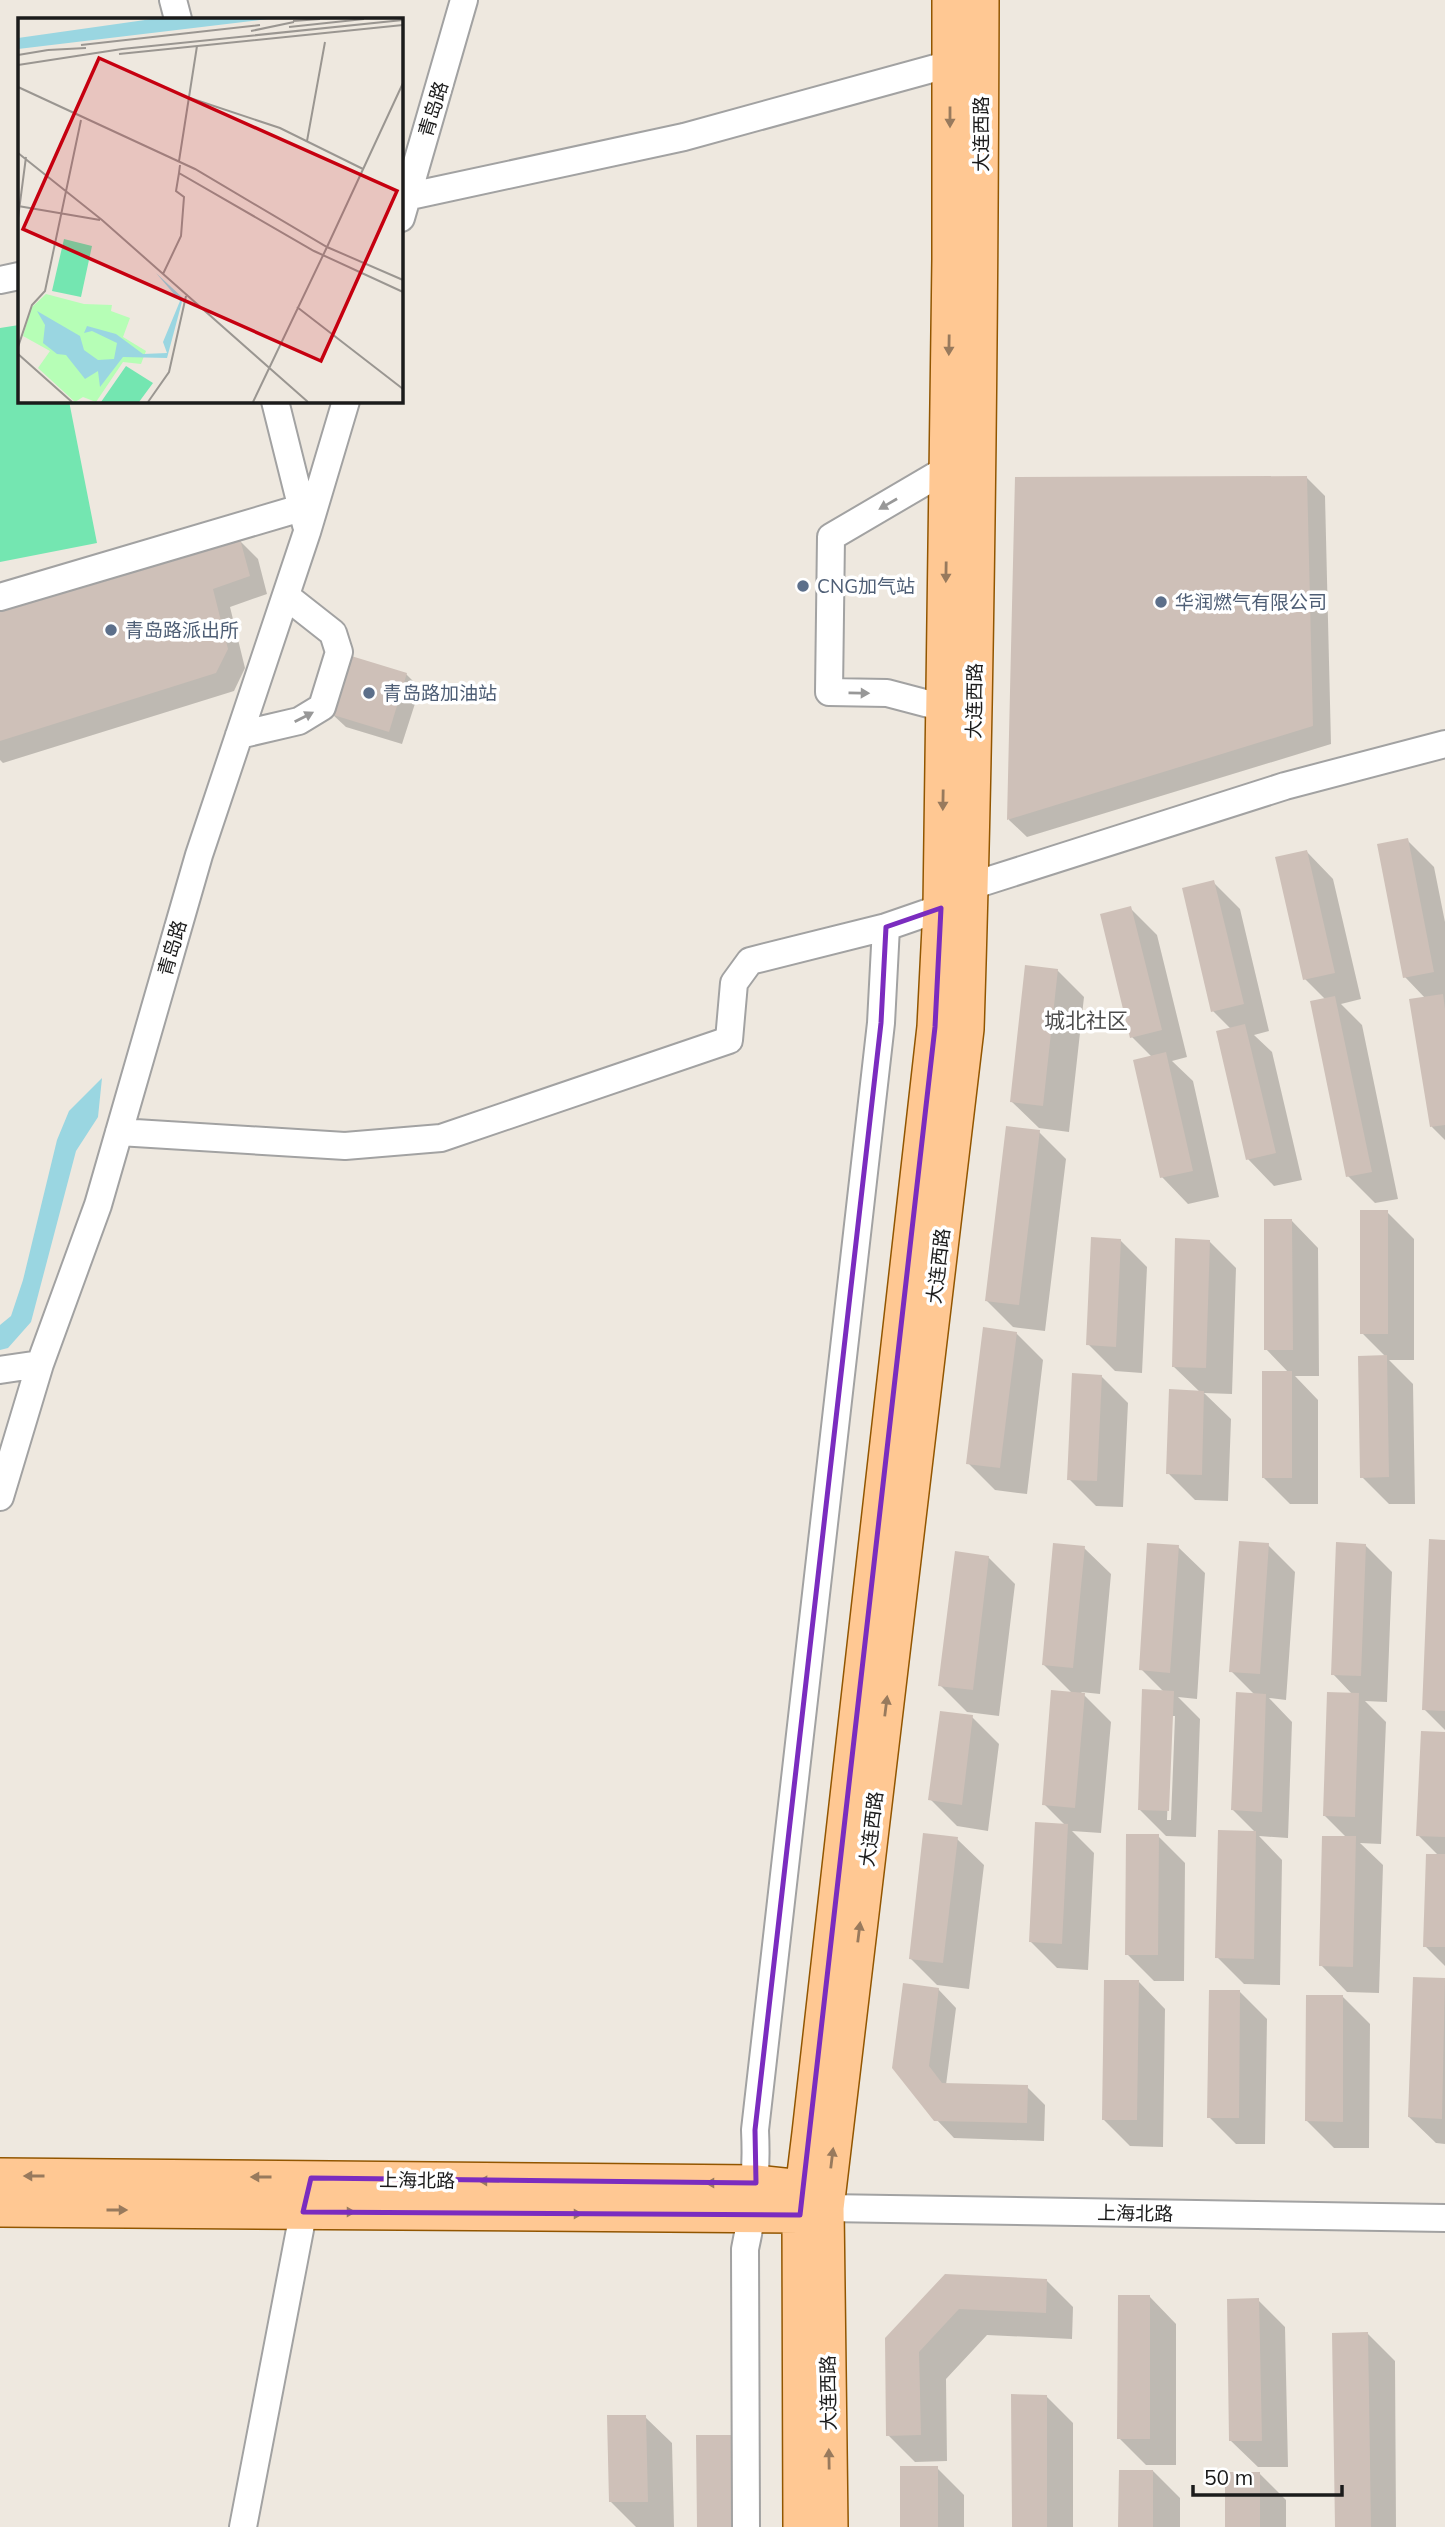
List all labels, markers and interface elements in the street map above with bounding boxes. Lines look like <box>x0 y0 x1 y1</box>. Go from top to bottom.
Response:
inset map <box>18 18 402 402</box>
street label: 青岛路 <box>413 78 453 140</box>
street label: 大连西路 <box>969 96 993 172</box>
one-way arrow <box>944 106 956 128</box>
one-way arrow <box>943 334 955 356</box>
one-way arrow <box>879 497 898 510</box>
one-way arrow <box>940 561 952 583</box>
place label: CNG加气站 <box>817 574 915 598</box>
marker: CNG加气站 <box>795 578 811 594</box>
place label: 华润燃气有限公司 <box>1175 590 1327 614</box>
marker: 华润燃气有限公司 <box>1153 594 1169 610</box>
place label: 青岛路派出所 <box>125 618 239 642</box>
marker: 青岛路派出所 <box>103 622 119 638</box>
street label: 大连西路 <box>961 663 987 739</box>
place label: 青岛路加油站 <box>383 681 497 705</box>
marker: 青岛路加油站 <box>361 685 377 701</box>
one-way arrow <box>848 687 870 699</box>
one-way arrow <box>295 711 315 723</box>
one-way arrow <box>937 789 949 811</box>
street label: 青岛路 <box>153 917 191 979</box>
district label: 城北社区 <box>1044 1007 1128 1033</box>
street label: 大连西路 <box>921 1227 955 1305</box>
one-way arrow <box>880 1695 891 1717</box>
street label: 大连西路 <box>854 1790 888 1868</box>
one-way arrow <box>853 1921 864 1943</box>
one-way arrow <box>826 2147 837 2169</box>
street label: 上海北路 <box>379 2167 455 2193</box>
one-way arrow <box>22 2170 44 2182</box>
one-way arrow <box>250 2171 272 2183</box>
one-way arrow <box>477 2175 499 2187</box>
one-way arrow <box>705 2177 727 2189</box>
street label: 上海北路 <box>1097 2200 1173 2226</box>
one-way arrow <box>106 2204 128 2216</box>
one-way arrow <box>334 2206 356 2218</box>
one-way arrow <box>561 2208 583 2220</box>
street label: 大连西路 <box>815 2355 841 2431</box>
one-way arrow <box>823 2448 835 2470</box>
scale bar <box>1193 2454 1342 2498</box>
text: 50 m <box>1204 2464 1253 2490</box>

